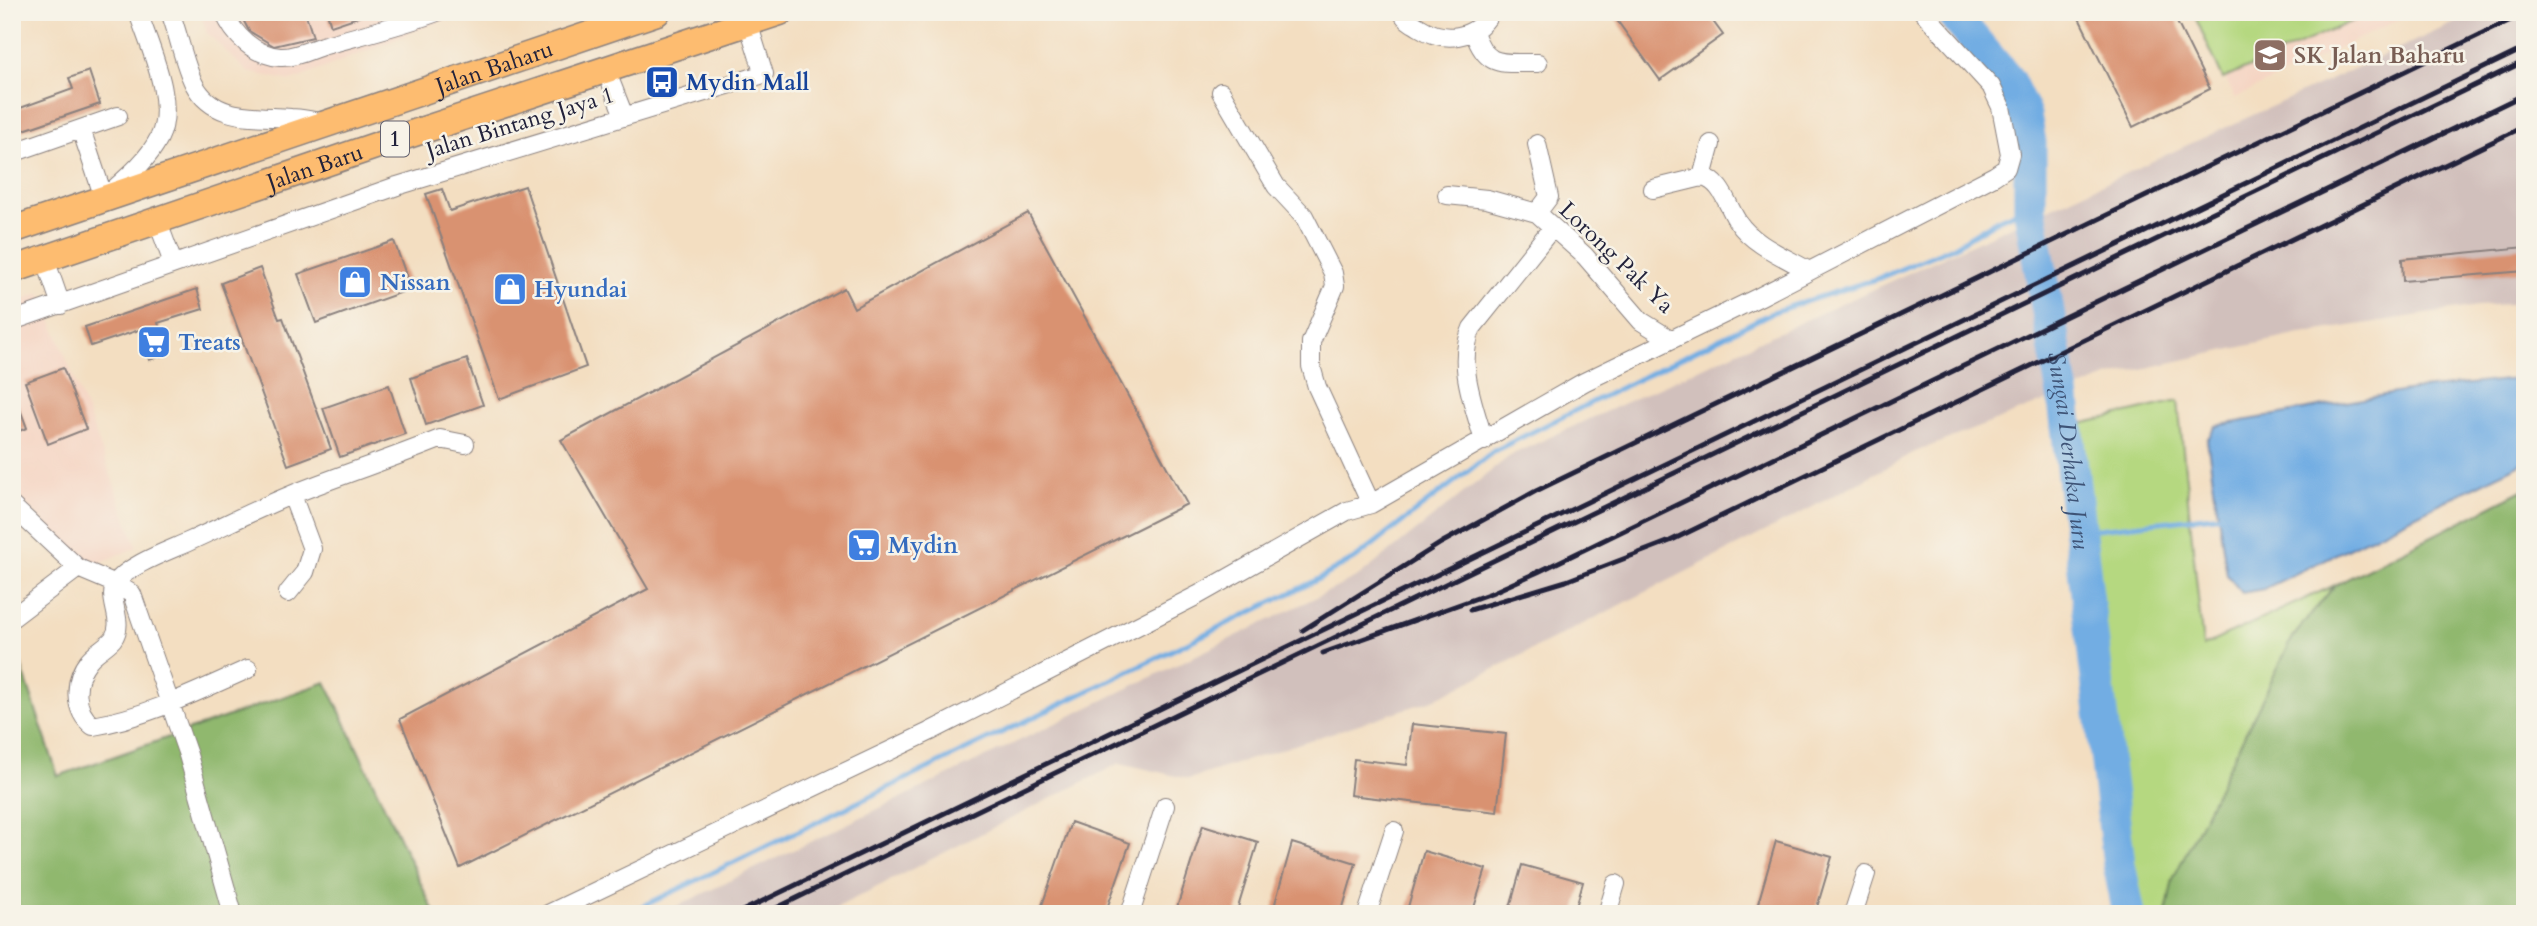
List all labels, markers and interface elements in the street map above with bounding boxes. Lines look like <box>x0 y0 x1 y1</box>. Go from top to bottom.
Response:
street label: Jalan Baharu <box>429 33 557 103</box>
school or university icon: SK Jalan Baharu <box>2251 36 2289 74</box>
place label: SK Jalan Baharu <box>2294 40 2465 71</box>
bus stop icon: Mydin Mall <box>643 63 681 101</box>
place label: Mydin Mall <box>686 67 810 98</box>
street label: Jalan Bintang Jaya 1 <box>419 79 618 167</box>
road number: 1 <box>381 122 409 156</box>
street label: Jalan Baru <box>260 136 367 199</box>
street label: Lorong Pak Ya <box>1553 195 1681 320</box>
shop icon: Nissan <box>336 263 374 301</box>
place label: Nissan <box>380 267 451 298</box>
shop icon: Hyundai <box>491 270 529 308</box>
place label: Hyundai <box>534 274 627 305</box>
supermarket icon: Treats <box>135 323 173 361</box>
place label: Treats <box>178 327 241 358</box>
water label: Sungai Derhaka Juru <box>2039 349 2098 551</box>
supermarket icon: Mydin <box>845 526 883 564</box>
place label: Mydin <box>888 530 958 561</box>

